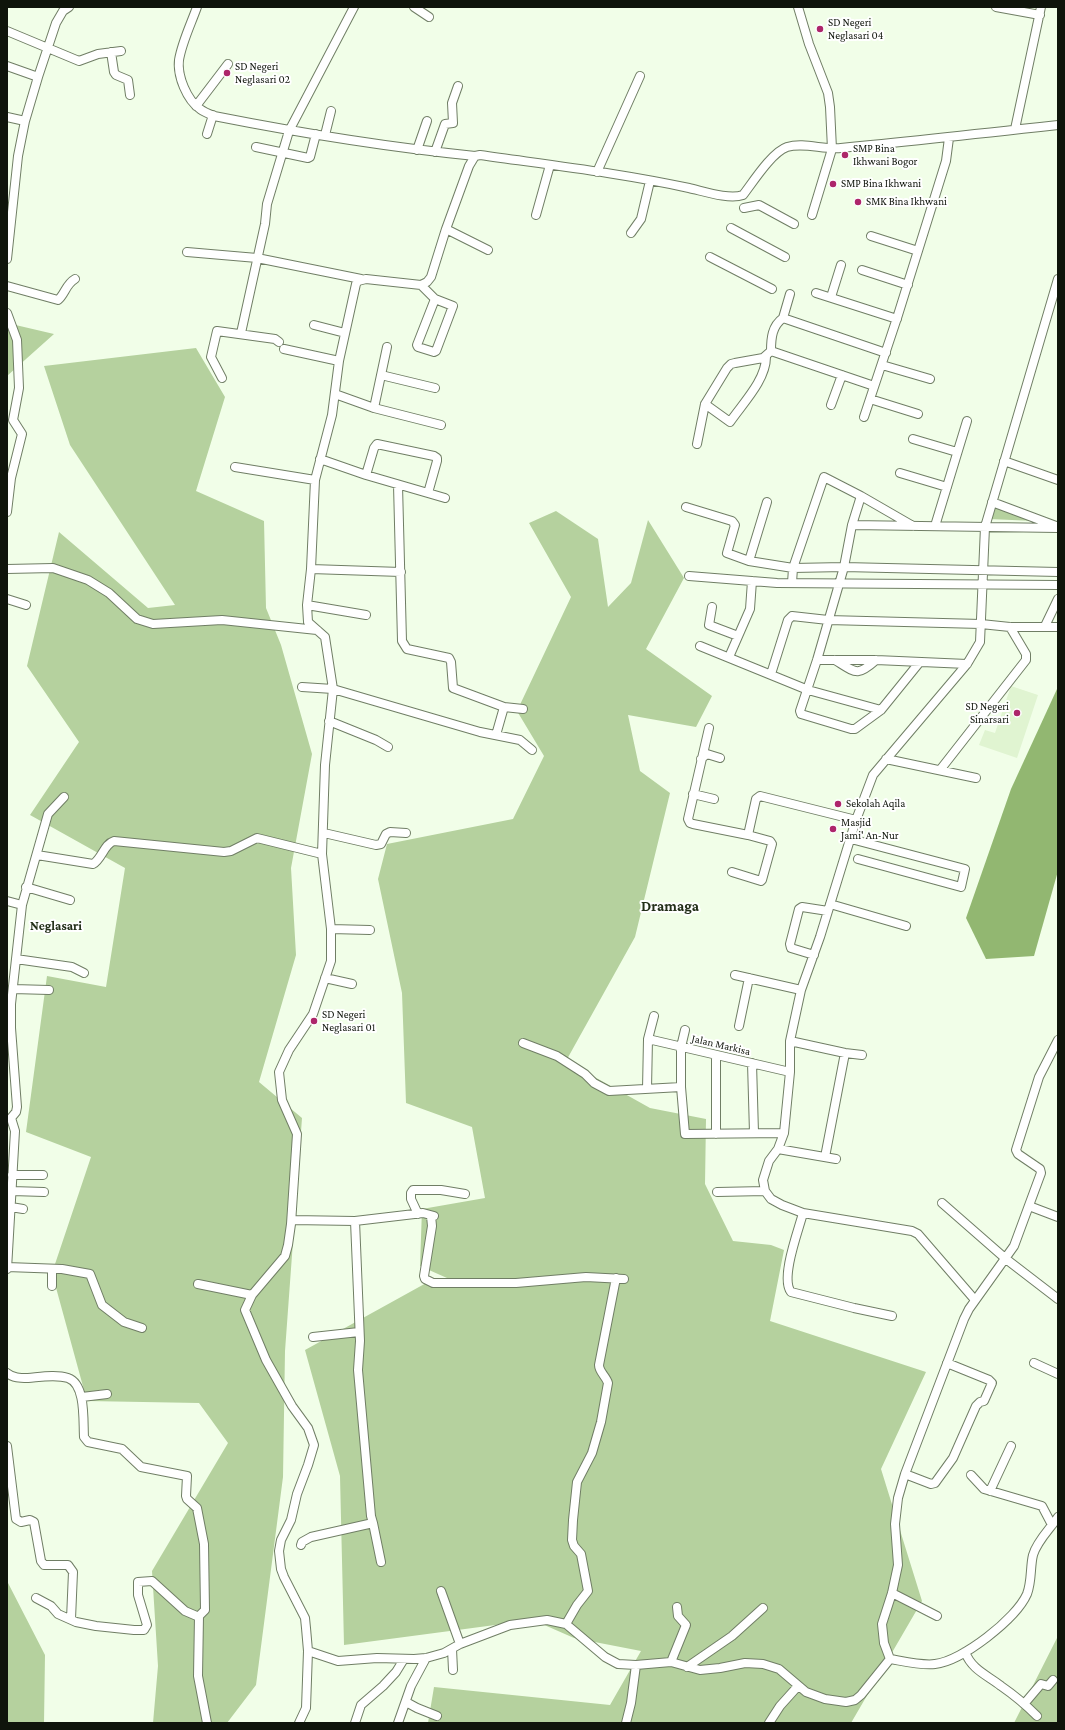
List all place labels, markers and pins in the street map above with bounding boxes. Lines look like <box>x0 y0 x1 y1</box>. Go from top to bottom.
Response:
place label: SD Negeri Neglasari 04 <box>828 16 883 42</box>
marker: SD Negeri Neglasari 04 <box>815 24 825 34</box>
place label: SD Negeri Neglasari 02 <box>235 60 290 86</box>
marker: SD Negeri Neglasari 02 <box>222 68 232 78</box>
place label: SMP Bina Ikhwani Bogor <box>853 142 918 168</box>
marker: SMP Bina Ikhwani Bogor <box>840 150 850 160</box>
place label: SMP Bina Ikhwani <box>841 177 921 191</box>
marker: SMP Bina Ikhwani <box>828 179 838 189</box>
place label: SMK Bina Ikhwani <box>866 195 947 209</box>
marker: SMK Bina Ikhwani <box>853 197 863 207</box>
place label: SD Negeri Sinarsari <box>966 700 1009 726</box>
marker: SD Negeri Sinarsari <box>1012 708 1022 718</box>
place label: Sekolah Aqila <box>846 797 905 811</box>
marker: Sekolah Aqila <box>833 799 843 809</box>
place label: Masjid Jami' An-Nur <box>841 816 899 842</box>
marker: Masjid Jami' An-Nur <box>828 824 838 834</box>
place label: SD Negeri Neglasari 01 <box>322 1008 375 1034</box>
marker: SD Negeri Neglasari 01 <box>309 1016 319 1026</box>

